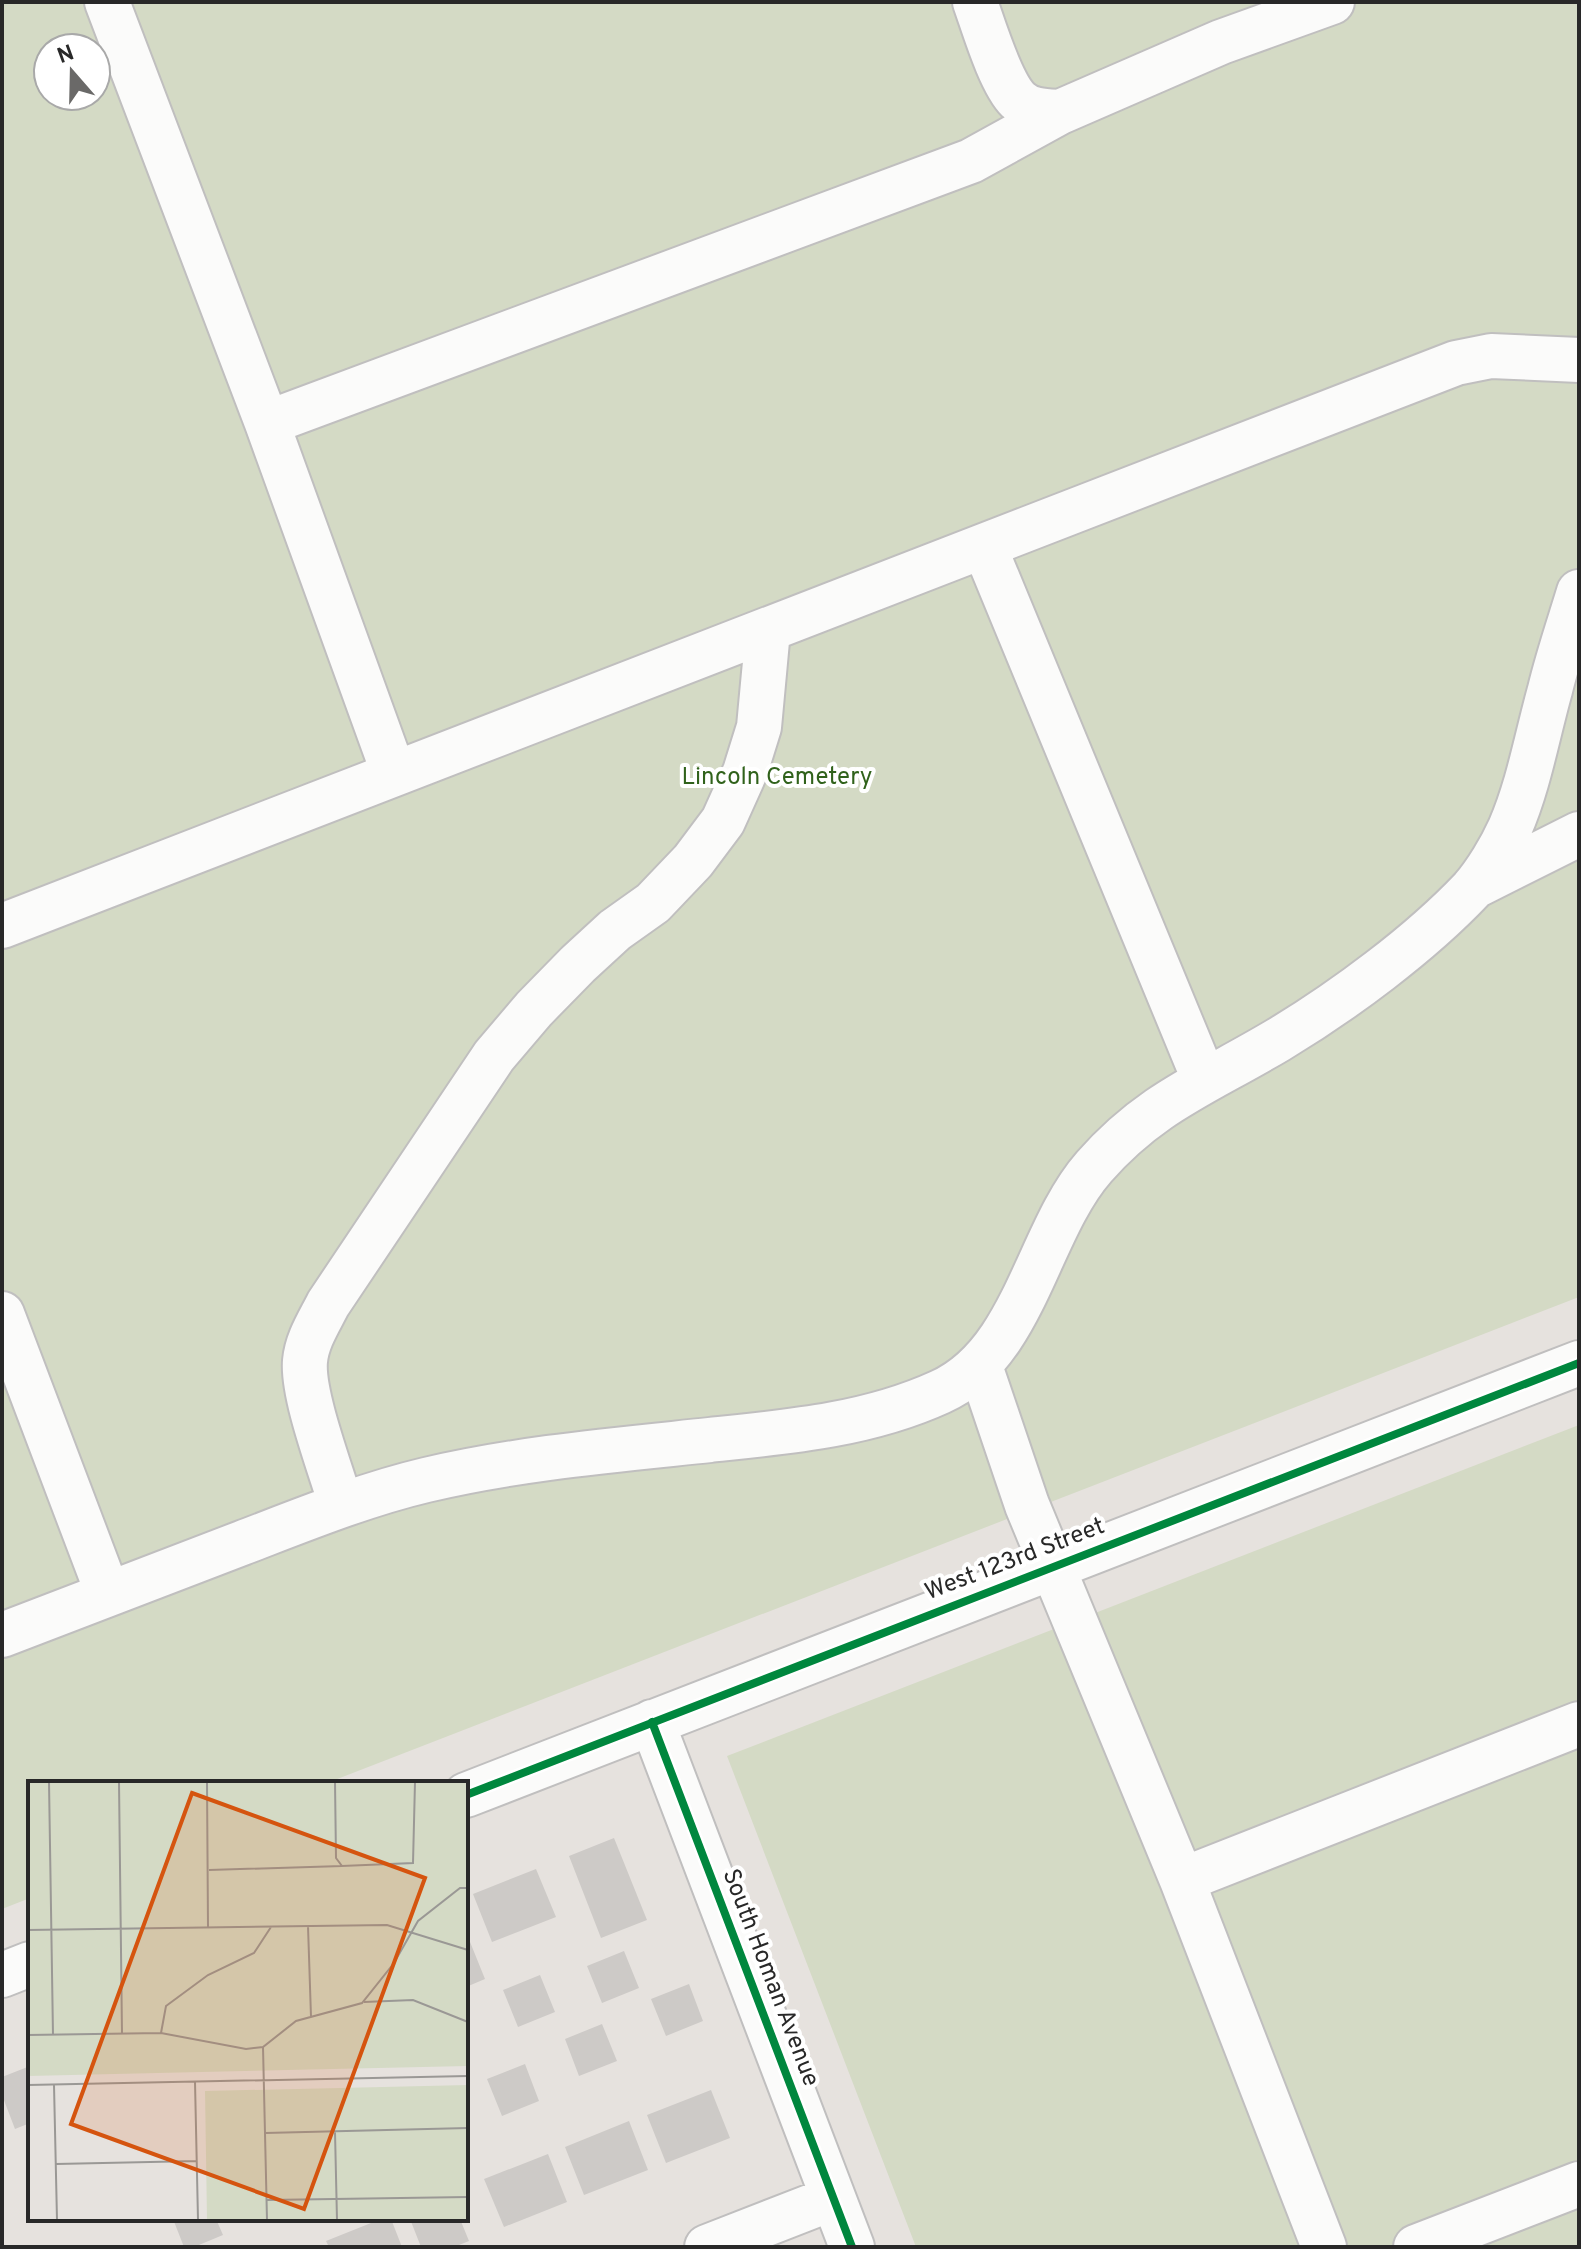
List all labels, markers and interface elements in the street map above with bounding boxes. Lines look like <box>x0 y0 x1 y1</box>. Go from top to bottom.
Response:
north arrow <box>32 32 112 112</box>
text: N <box>54 40 78 71</box>
park label: Lincoln Cemetery <box>682 763 872 793</box>
street label: West 123rd Street <box>921 1512 1109 1608</box>
inset map <box>28 1781 468 2221</box>
street label: South Homan Avenue <box>715 1865 825 2091</box>

